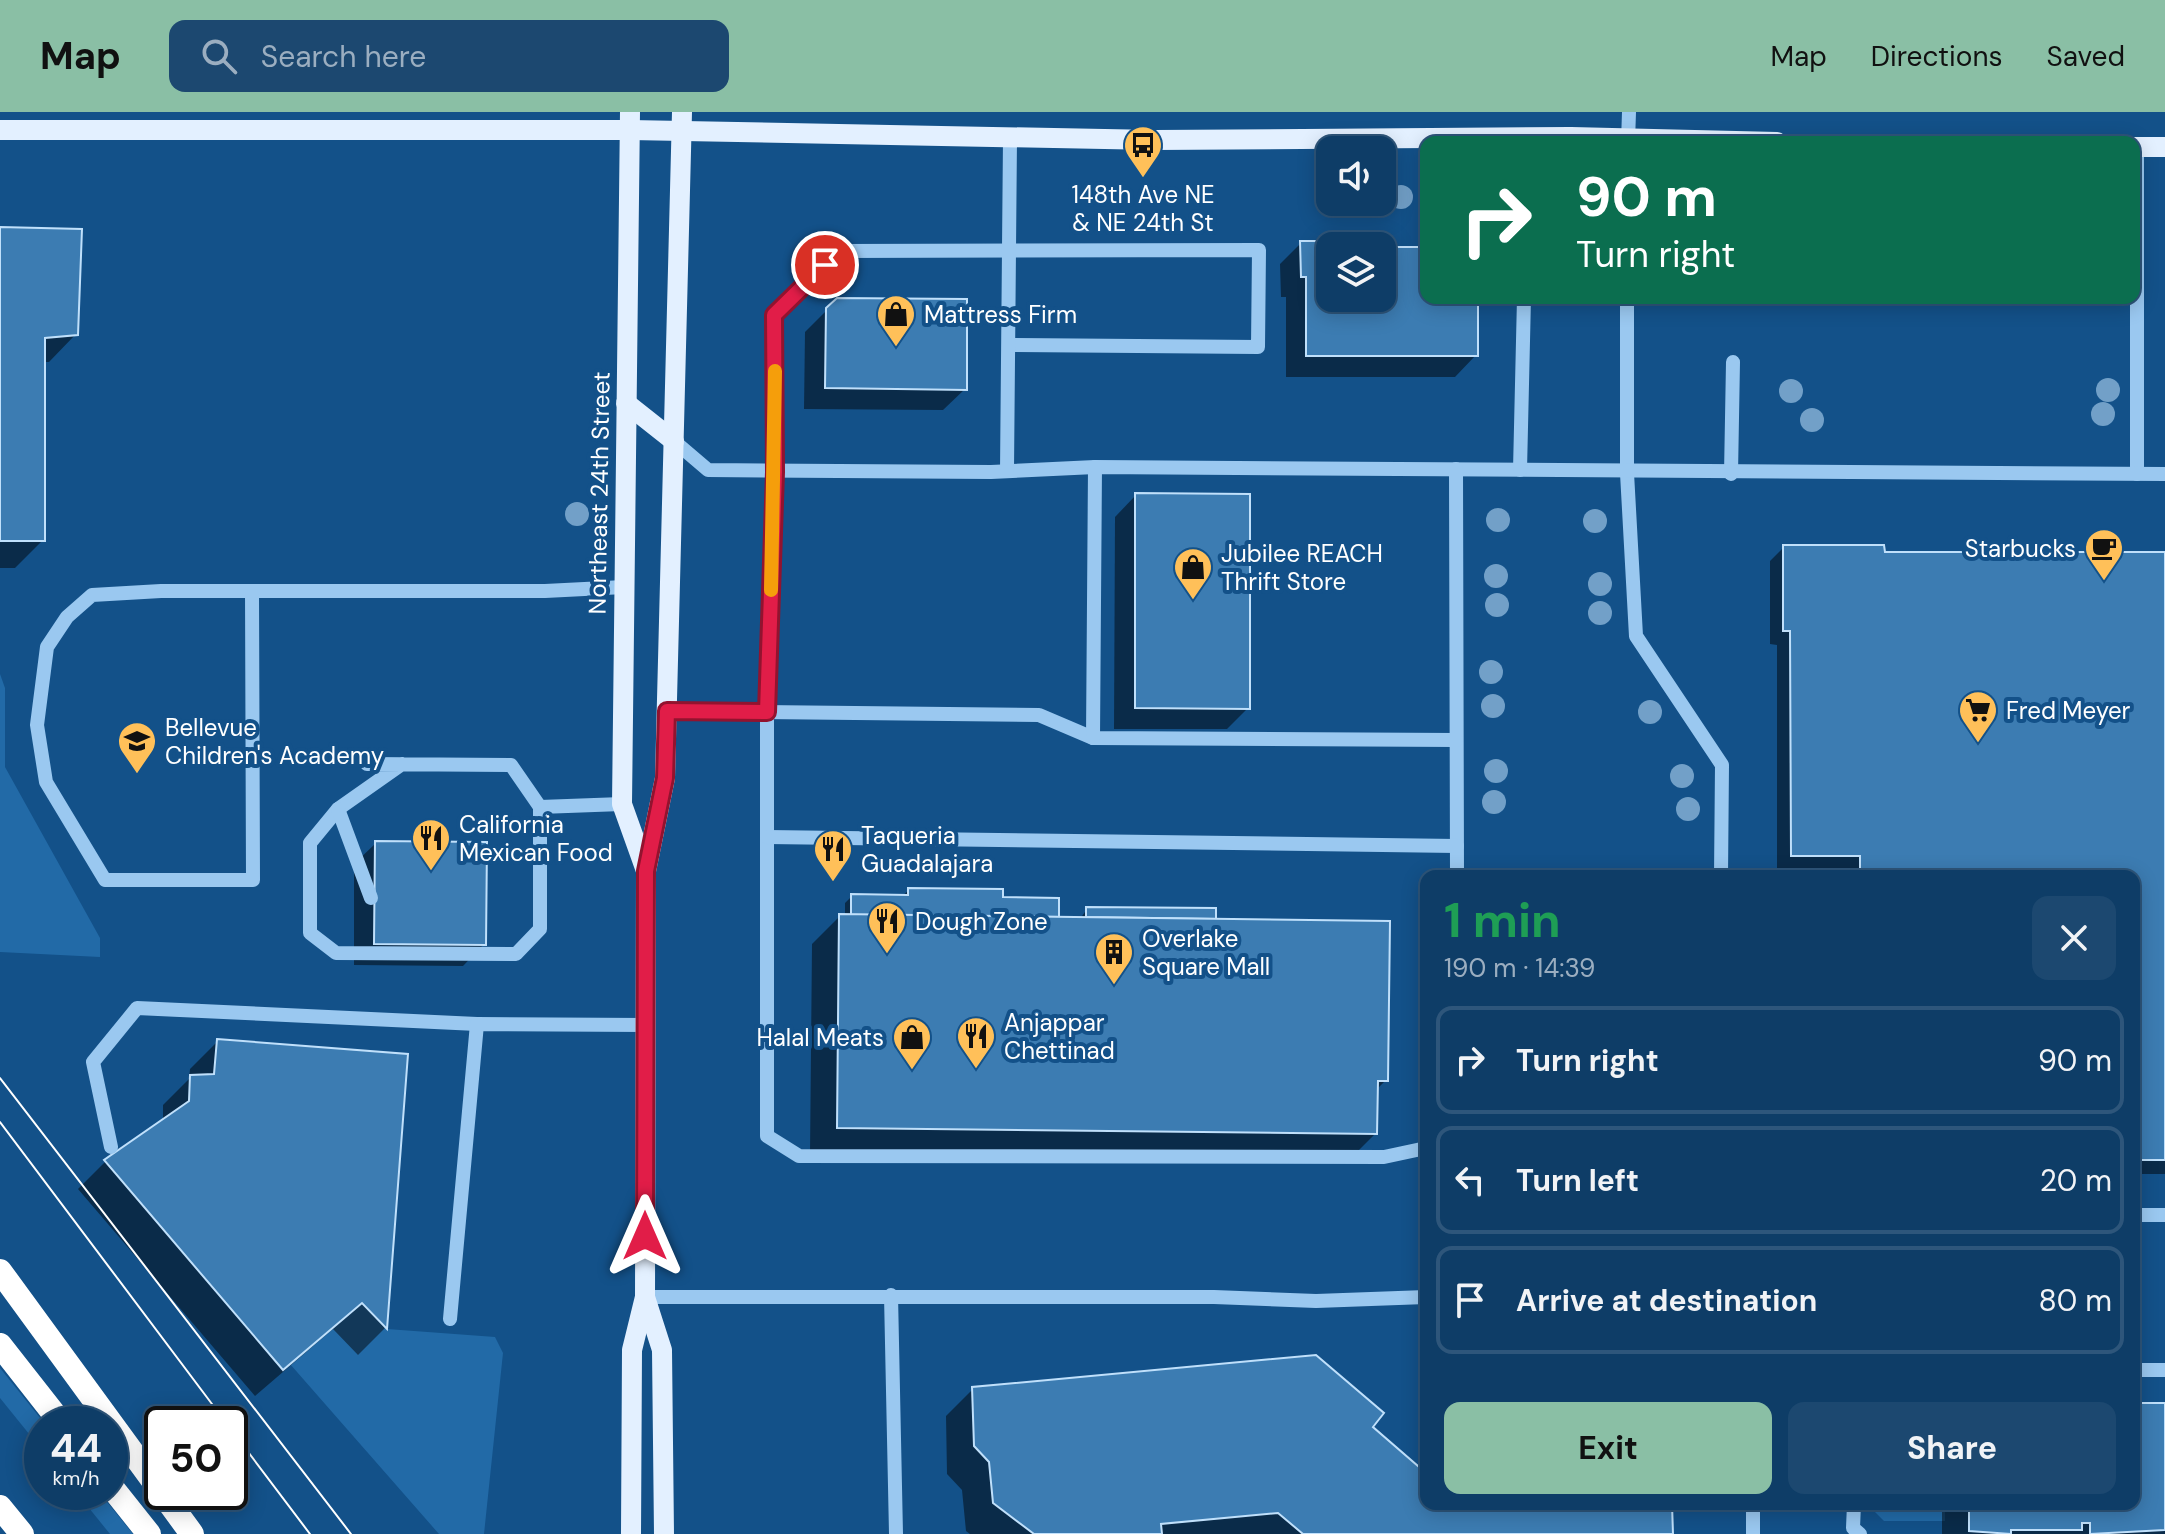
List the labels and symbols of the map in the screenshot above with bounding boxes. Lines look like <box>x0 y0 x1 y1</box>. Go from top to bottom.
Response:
bus stop icon: 148th Ave NE & NE 24th St <box>1122 124 1164 179</box>
place label: 148th Ave NE & NE 24th St <box>1071 179 1215 238</box>
pin <box>791 231 859 299</box>
shop icon: Mattress Firm <box>875 293 917 348</box>
place label: Mattress Firm <box>924 299 1077 330</box>
street label: Northeast 24th Street <box>581 371 617 615</box>
cafe icon: Starbucks <box>2083 527 2125 582</box>
place label: Starbucks <box>1965 533 2076 564</box>
place label: Jubilee REACH Thrift Store <box>1221 538 1383 597</box>
shop icon: Jubilee REACH Thrift Store <box>1172 546 1214 601</box>
supermarket icon: Fred Meyer <box>1957 689 1999 744</box>
place label: Fred Meyer <box>2006 695 2131 726</box>
place label: Bellevue Children's Academy <box>165 712 384 771</box>
school or university icon: Bellevue Children's Academy <box>116 720 158 775</box>
place label: California Mexican Food <box>459 809 613 868</box>
restaurant icon: California Mexican Food <box>410 817 452 872</box>
place label: Taqueria Guadalajara <box>861 820 993 879</box>
restaurant icon: Taqueria Guadalajara <box>812 828 854 883</box>
restaurant icon: Dough Zone <box>866 900 908 955</box>
place label: Dough Zone <box>915 906 1048 937</box>
place label: Overlake Square Mall <box>1142 923 1270 982</box>
building icon: Overlake Square Mall <box>1093 931 1135 986</box>
place label: Anjappar Chettinad <box>1004 1007 1115 1066</box>
restaurant icon: Anjappar Chettinad <box>955 1015 997 1070</box>
shop icon: Halal Meats <box>891 1016 933 1071</box>
place label: Halal Meats <box>756 1022 884 1053</box>
position arrow <box>603 1194 687 1278</box>
speed limit sign: 50 <box>144 1406 248 1510</box>

